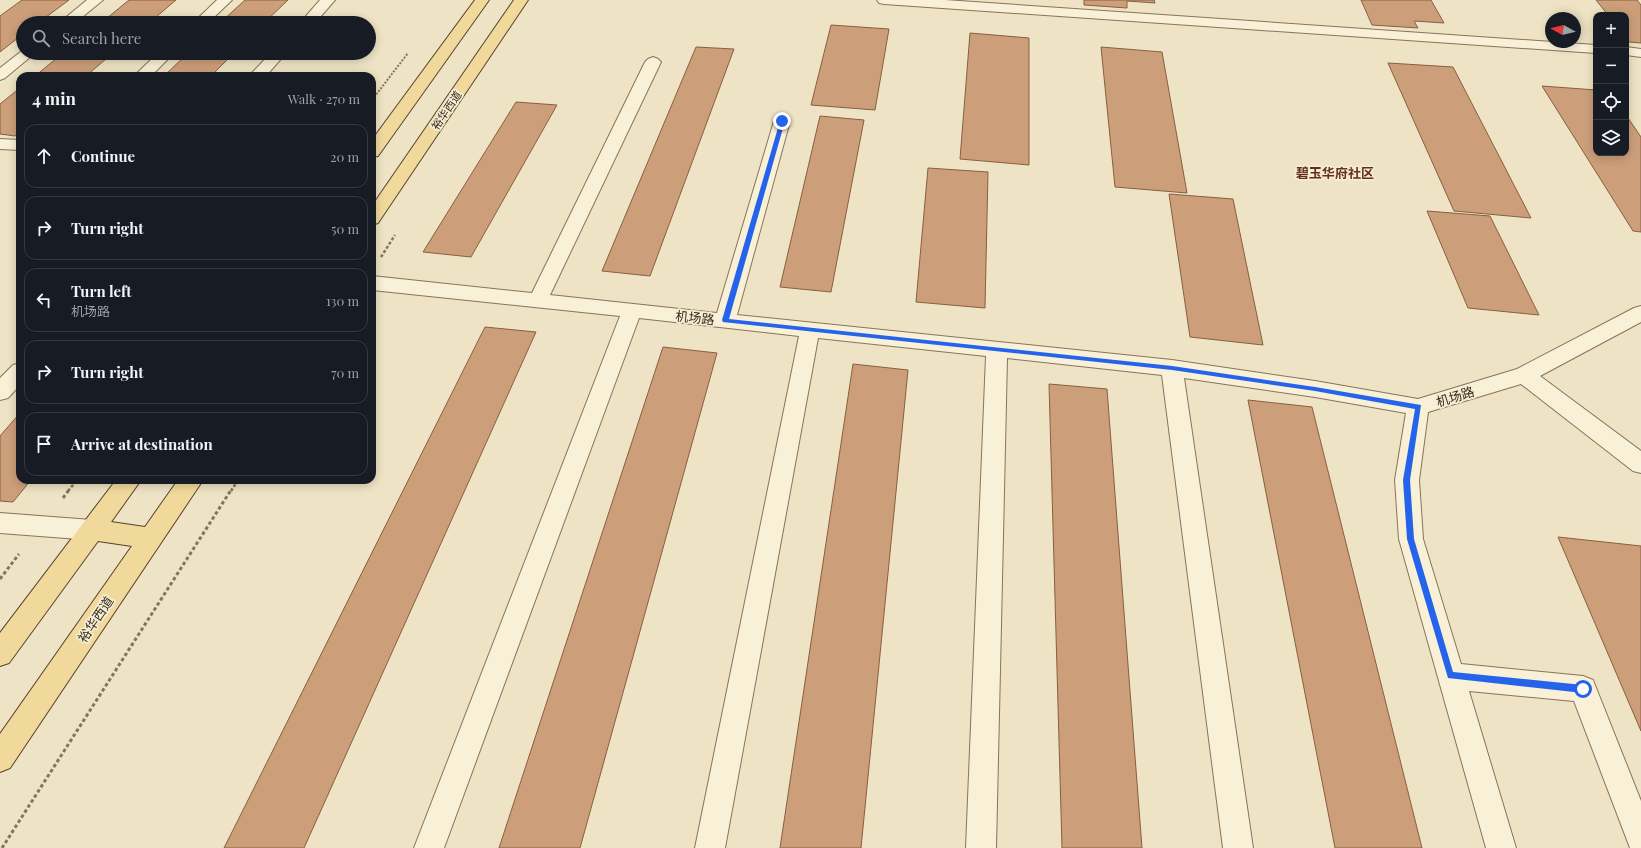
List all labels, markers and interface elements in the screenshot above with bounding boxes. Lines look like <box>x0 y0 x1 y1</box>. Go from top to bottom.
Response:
north arrow <box>1545 12 1581 48</box>
map controls <box>1593 12 1629 156</box>
button: + <box>1593 12 1629 48</box>
search box <box>16 16 376 60</box>
icon: search <box>30 27 52 49</box>
text: Search here <box>62 28 141 48</box>
button: − <box>1593 48 1629 84</box>
button: locate <box>1593 84 1629 120</box>
text: 4 min <box>32 87 76 109</box>
street label: 裕华西道 <box>427 88 465 132</box>
text: Walk · 270 m <box>288 90 360 107</box>
route end <box>773 112 791 130</box>
button: layers <box>1593 120 1629 156</box>
icon: ahead <box>33 145 55 167</box>
text: Continue <box>71 146 135 166</box>
text: 20 m <box>330 148 359 165</box>
district label: 碧玉华府社区 <box>1296 164 1374 181</box>
icon: right <box>33 217 55 239</box>
text: Turn right <box>71 218 144 238</box>
text: 50 m <box>331 220 359 237</box>
text: Turn left <box>71 281 132 301</box>
icon: left <box>33 289 55 311</box>
text: 130 m <box>326 292 359 309</box>
text: 机场路 <box>71 302 110 319</box>
street label: 机场路 <box>675 307 715 327</box>
icon: right <box>33 361 55 383</box>
text: Turn right <box>71 362 144 382</box>
text: 70 m <box>331 364 359 381</box>
street label: 机场路 <box>1434 382 1476 410</box>
icon: arrive <box>33 433 55 455</box>
text: Arrive at destination <box>71 434 213 454</box>
street label: 裕华西道 <box>73 593 117 645</box>
route start <box>1574 680 1592 698</box>

